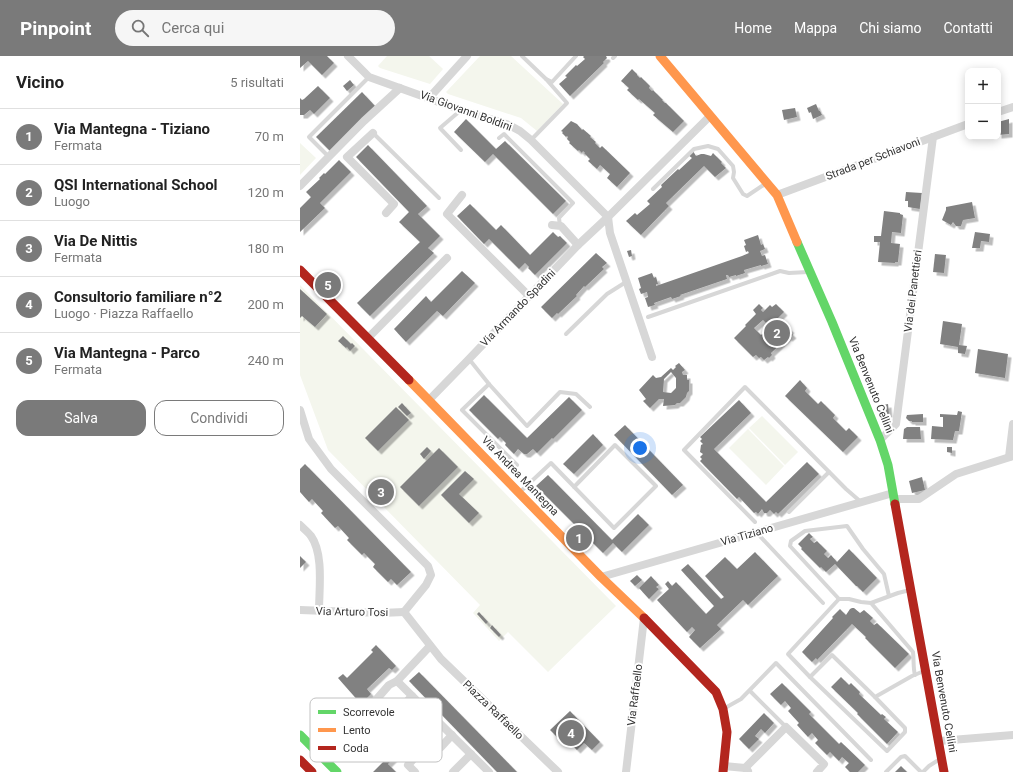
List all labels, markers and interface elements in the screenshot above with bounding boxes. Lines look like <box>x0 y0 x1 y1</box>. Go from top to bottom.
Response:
search box <box>115 10 395 46</box>
text: Pinpoint <box>20 17 91 40</box>
icon: search <box>129 17 151 39</box>
text: Cerca qui <box>161 19 224 37</box>
text: Home <box>734 20 772 36</box>
text: Mappa <box>794 20 837 36</box>
text: Chi siamo <box>859 20 921 36</box>
text: Contatti <box>943 20 993 36</box>
map controls <box>965 68 1001 140</box>
button: + <box>965 68 1001 104</box>
text: Vicino <box>16 72 64 92</box>
text: 5 risultati <box>230 75 284 90</box>
street label: Via Giovanni Boldini <box>418 88 514 134</box>
button: − <box>965 104 1001 140</box>
text: Via Mantegna - Tiziano <box>54 120 210 138</box>
text: 1 <box>25 129 33 144</box>
text: 70 m <box>255 129 284 144</box>
street label: Strada per Schiavoni <box>824 135 922 183</box>
text: Fermata <box>54 138 102 153</box>
text: QSI International School <box>54 176 218 194</box>
text: 2 <box>25 185 33 200</box>
text: 120 m <box>247 185 284 200</box>
text: Luogo <box>54 194 90 209</box>
text: Via De Nittis <box>54 232 137 250</box>
text: 3 <box>25 241 33 256</box>
text: 180 m <box>247 241 284 256</box>
street label: Via dei Panettieri <box>902 249 924 333</box>
text: Fermata <box>54 250 102 265</box>
street label: Via Armando Spadini <box>478 267 558 349</box>
pin: 5 <box>315 270 341 300</box>
text: Consultorio familiare n°2 <box>54 288 222 306</box>
text: 4 <box>25 297 33 312</box>
text: 200 m <box>247 297 284 312</box>
text: Luogo · Piazza Raffaello <box>54 306 193 321</box>
pin: 2 <box>764 318 790 348</box>
street label: Via Benvenuto Cellini <box>846 335 896 435</box>
text: Via Mantegna - Parco <box>54 344 200 362</box>
text: 5 <box>25 353 33 368</box>
text: 240 m <box>247 353 284 368</box>
text: Fermata <box>54 362 102 377</box>
button: Salva <box>16 400 146 436</box>
button: Condividi <box>154 400 284 436</box>
street label: Via Andrea Mantegna <box>479 434 561 518</box>
your location <box>630 438 650 458</box>
pin: 3 <box>368 477 394 507</box>
street label: Via Tiziano <box>719 521 775 549</box>
pin: 1 <box>566 523 592 553</box>
street label: Via Arturo Tosi <box>316 605 388 619</box>
street label: Via Benvenuto Cellini <box>929 650 959 754</box>
street label: Via Raffaello <box>625 663 645 727</box>
street label: Piazza Raffaello <box>460 678 526 742</box>
legend <box>310 698 442 762</box>
text: Scorrevole <box>343 706 395 719</box>
pin: 4 <box>558 718 584 748</box>
text: Lento <box>343 724 371 737</box>
text: Coda <box>343 742 369 755</box>

